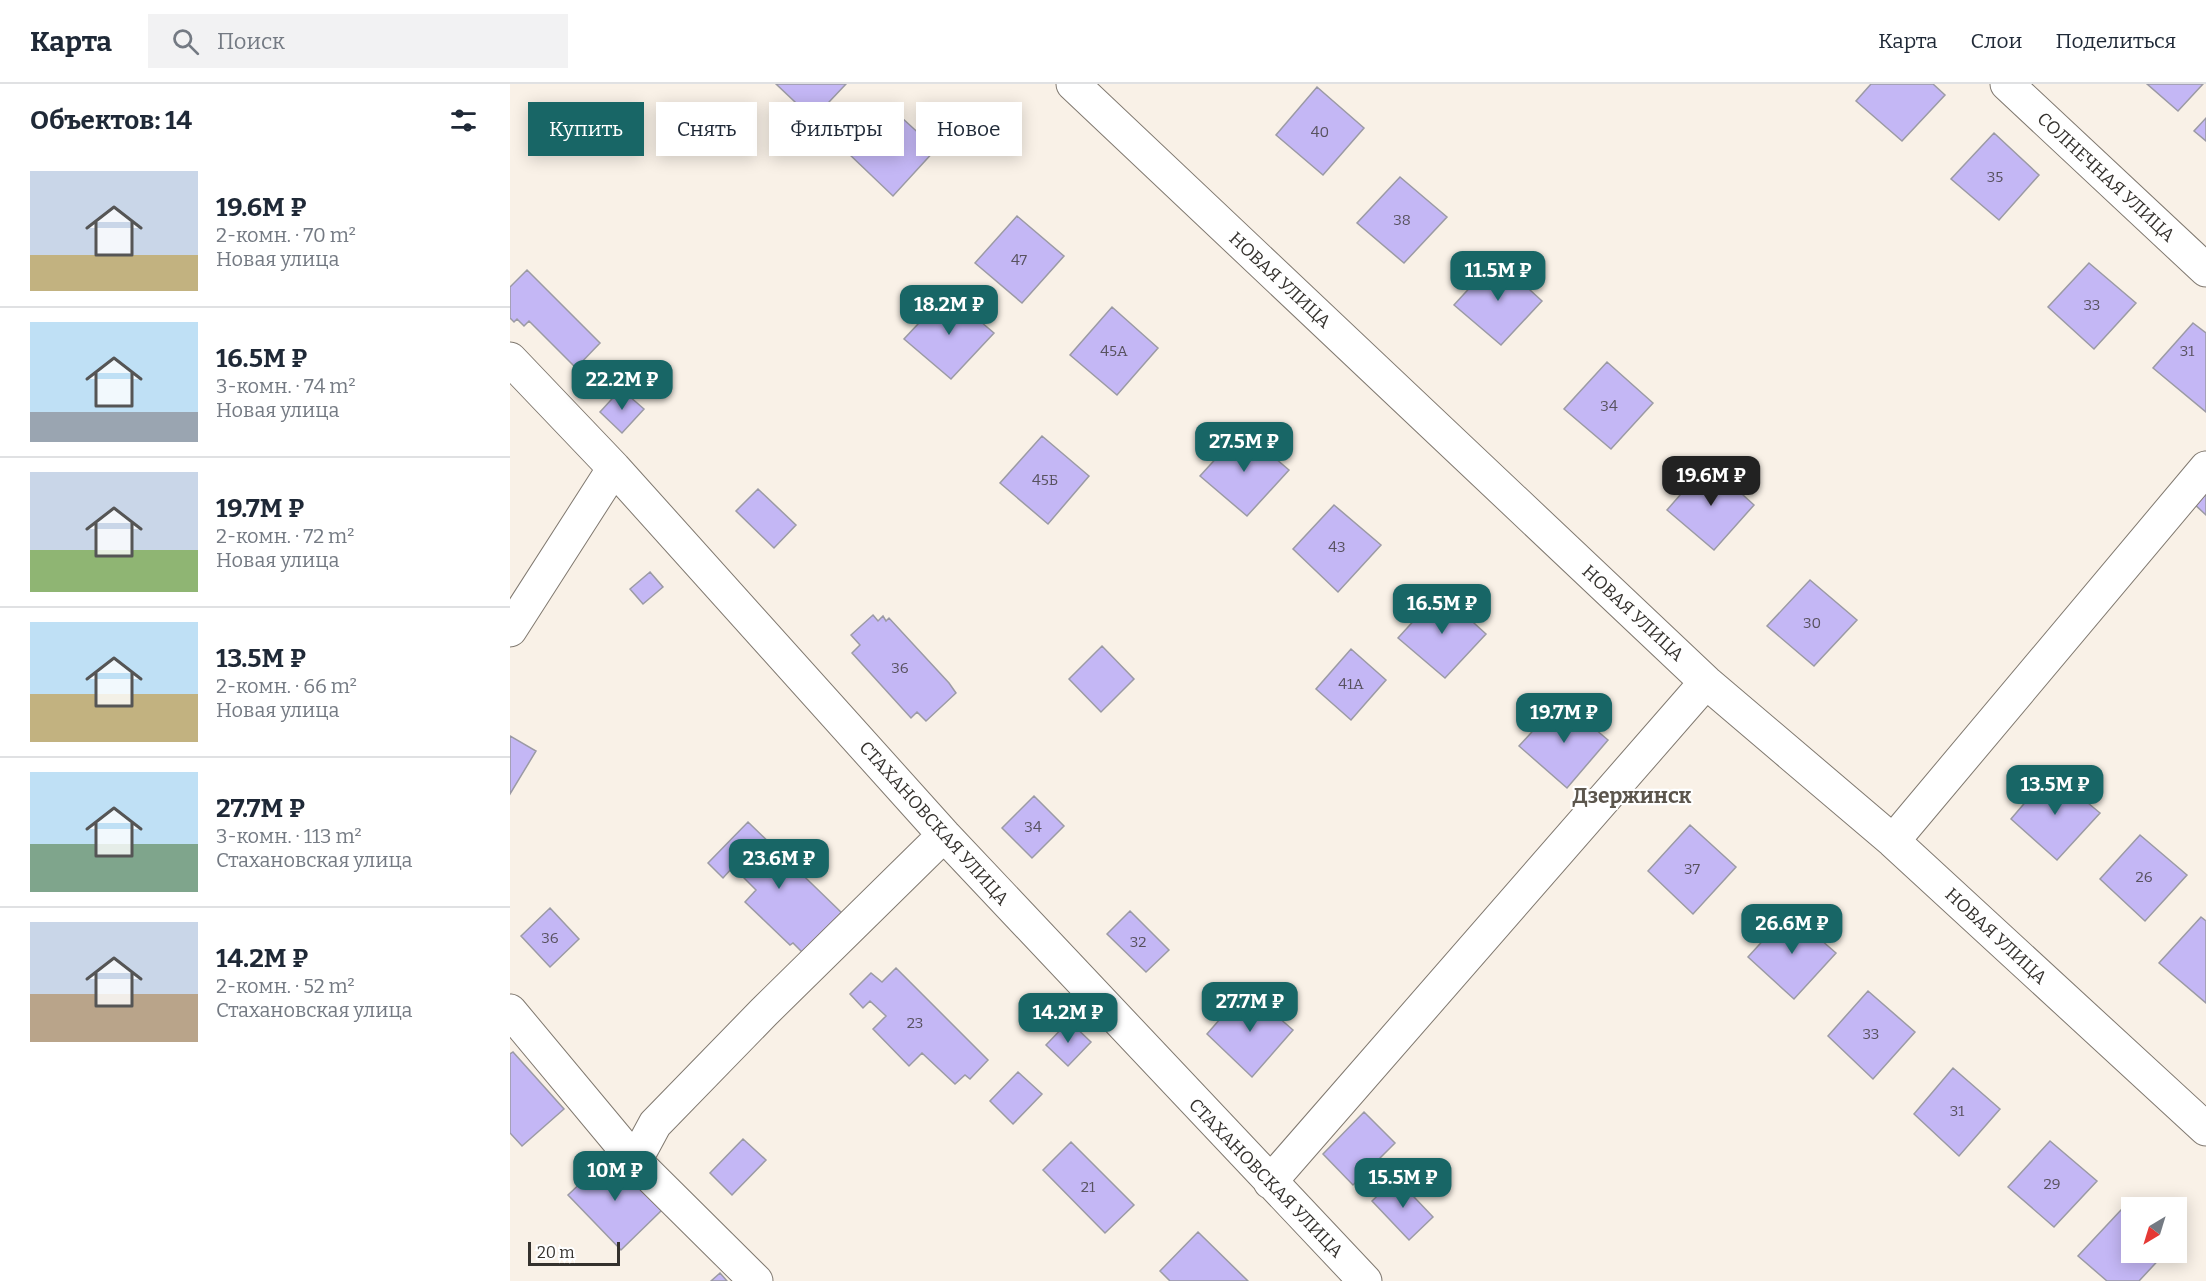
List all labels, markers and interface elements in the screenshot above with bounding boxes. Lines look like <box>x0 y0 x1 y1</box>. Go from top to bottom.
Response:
search box <box>148 14 568 68</box>
text: Карта <box>30 25 112 58</box>
icon: search <box>169 25 202 58</box>
text: Поиск <box>217 28 285 55</box>
text: Карта <box>1878 28 1937 54</box>
text: Слои <box>1970 28 2022 54</box>
text: Поделиться <box>2055 28 2176 54</box>
chip: Купить <box>528 102 644 156</box>
chip: Снять <box>656 102 757 156</box>
chip: Фильтры <box>769 102 904 156</box>
chip: Новое <box>916 102 1022 156</box>
icon: filters <box>447 104 480 137</box>
text: Объектов: 14 <box>30 105 192 136</box>
street label: СОЛНЕЧНАЯ УЛИЦА <box>2033 108 2179 247</box>
house number: 40 <box>1311 123 1329 141</box>
house number: 35 <box>1987 168 2003 186</box>
text: 19.6M ₽ <box>216 192 307 223</box>
icon: home <box>78 195 150 267</box>
house number: 38 <box>1393 211 1411 229</box>
text: 2-комн. · 70 m² <box>216 223 356 247</box>
street label: НОВАЯ УЛИЦА <box>1225 227 1336 333</box>
text: Новая улица <box>216 247 339 271</box>
house number: 47 <box>1011 251 1028 269</box>
pin: 11.5M ₽ <box>1443 251 1553 302</box>
text: 11.5M ₽ <box>1464 258 1532 282</box>
pin: 18.2M ₽ <box>894 285 1004 336</box>
text: 18.2M ₽ <box>914 292 984 316</box>
house number: 33 <box>2084 296 2100 314</box>
house number: 45А <box>1100 342 1128 360</box>
house number: 31 <box>2180 342 2194 360</box>
text: 16.5M ₽ <box>216 343 307 374</box>
icon: home <box>78 346 150 418</box>
pin: 22.2M ₽ <box>567 360 677 411</box>
text: 22.2M ₽ <box>586 367 658 391</box>
text: 3-комн. · 74 m² <box>216 374 356 398</box>
house number: 34 <box>1600 397 1618 415</box>
text: Новая улица <box>216 398 339 422</box>
pin: 27.5M ₽ <box>1189 422 1299 473</box>
text: 27.5M ₽ <box>1209 429 1279 453</box>
pin: 19.6M ₽ <box>1656 456 1766 507</box>
text: 19.6M ₽ <box>1676 463 1746 487</box>
house number: 45Б <box>1032 471 1058 489</box>
text: 19.7M ₽ <box>216 493 304 524</box>
icon: home <box>78 496 150 568</box>
text: 2-комн. · 72 m² <box>216 524 354 548</box>
house number: 43 <box>1328 538 1346 556</box>
text: Новая улица <box>216 548 339 572</box>
street label: НОВАЯ УЛИЦА <box>1578 560 1689 666</box>
pin: 16.5M ₽ <box>1387 584 1497 635</box>
text: 16.5M ₽ <box>1407 591 1477 615</box>
house number: 30 <box>1803 614 1821 632</box>
text: 13.5M ₽ <box>216 643 306 674</box>
icon: home <box>78 646 150 718</box>
house number: 36 <box>891 659 909 677</box>
text: 2-комн. · 66 m² <box>216 674 357 698</box>
house number: 41А <box>1338 675 1364 693</box>
pin: 19.7M ₽ <box>1509 693 1619 744</box>
text: Новая улица <box>216 698 339 722</box>
text: 19.7M ₽ <box>1530 700 1598 724</box>
street label: СТАХАНОВСКАЯ УЛИЦА <box>855 737 1014 910</box>
pin: 13.5M ₽ <box>2000 765 2110 816</box>
text: 13.5M ₽ <box>2020 772 2090 796</box>
district label: Дзержинск <box>1573 783 1692 809</box>
text: 27.7M ₽ <box>216 793 305 824</box>
icon: home <box>78 796 150 868</box>
house number: 34 <box>1024 818 1042 836</box>
text: 3-комн. · 113 m² <box>216 824 362 848</box>
pin: 23.6M ₽ <box>724 839 834 890</box>
text: 23.6M ₽ <box>743 846 815 870</box>
text: Стахановская улица <box>216 848 413 872</box>
house number: 37 <box>1684 860 1701 878</box>
house number: 26 <box>2136 868 2153 886</box>
street label: НОВАЯ УЛИЦА <box>1941 883 2052 989</box>
pin: 26.6M ₽ <box>1737 904 1847 955</box>
text: 26.6M ₽ <box>1755 911 1829 935</box>
house number: 36 <box>541 929 559 947</box>
house number: 32 <box>1130 933 1146 951</box>
text: 14.2M ₽ <box>216 943 308 974</box>
icon: home <box>78 946 150 1018</box>
text: 2-комн. · 52 m² <box>216 974 355 998</box>
pin: 27.7M ₽ <box>1195 982 1305 1033</box>
text: 27.7M ₽ <box>1216 989 1284 1013</box>
pin: 14.2M ₽ <box>1013 993 1123 1044</box>
text: Стахановская улица <box>216 998 413 1022</box>
text: 14.2M ₽ <box>1032 1000 1104 1024</box>
house number: 23 <box>907 1014 923 1032</box>
house number: 33 <box>1863 1025 1879 1043</box>
street label: СТАХАНОВСКАЯ УЛИЦА <box>1184 1094 1348 1262</box>
house number: 31 <box>1950 1102 1964 1120</box>
pin: 10M ₽ <box>573 1151 657 1202</box>
text: 10M ₽ <box>587 1158 643 1182</box>
pin: 15.5M ₽ <box>1348 1158 1458 1209</box>
text: 15.5M ₽ <box>1368 1165 1438 1189</box>
house number: 29 <box>2044 1175 2060 1193</box>
house number: 21 <box>1081 1178 1095 1196</box>
north arrow <box>2121 1197 2187 1263</box>
map controls <box>2121 1197 2187 1263</box>
scale bar <box>528 1239 620 1266</box>
text: 20 m <box>537 1243 574 1262</box>

